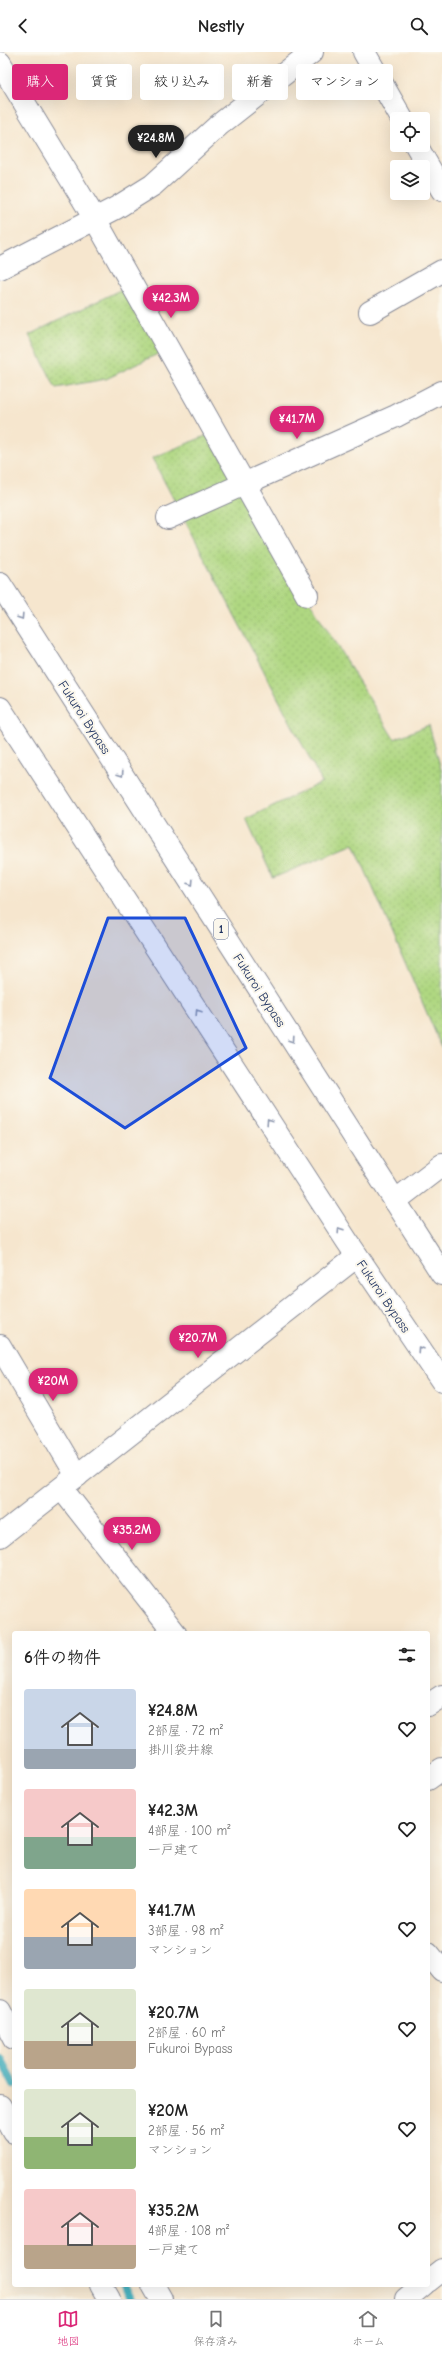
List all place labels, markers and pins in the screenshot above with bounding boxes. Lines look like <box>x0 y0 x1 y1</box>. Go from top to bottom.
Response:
pin: ¥24.8M <box>123 125 189 159</box>
pin: ¥42.3M <box>138 285 204 319</box>
pin: ¥41.7M <box>264 406 330 440</box>
pin: ¥20.7M <box>165 1325 231 1359</box>
pin: ¥20M <box>29 1368 77 1402</box>
pin: ¥35.2M <box>99 1517 165 1551</box>

